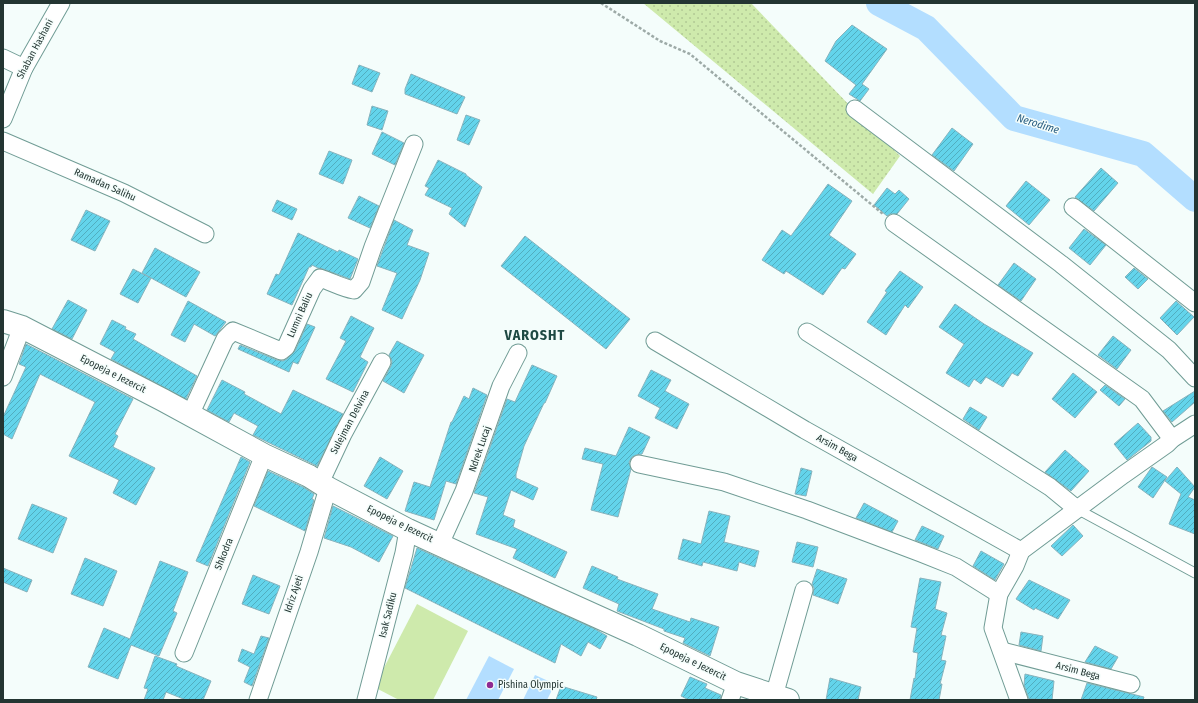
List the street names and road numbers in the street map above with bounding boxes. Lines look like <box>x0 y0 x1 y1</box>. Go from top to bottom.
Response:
street label: Shaban Hashani <box>14 17 56 81</box>
street label: Ramadan Salihu <box>72 166 138 204</box>
street label: Lumni Baliu <box>285 291 315 339</box>
street label: Epopeja e Jezercit <box>78 352 149 396</box>
street label: Sulejman Delvina <box>328 388 372 456</box>
street label: Ndrek Lucaj <box>467 425 493 473</box>
street label: Arsim Bega <box>814 432 860 464</box>
street label: Epopeja e Jezercit <box>365 503 436 546</box>
street label: Shkodra <box>212 536 236 572</box>
street label: Idriz Ajeti <box>282 574 306 614</box>
street label: Isak Sadiku <box>377 591 399 639</box>
street label: Epopeja e Jezercit <box>658 641 729 684</box>
street label: Arsim Bega <box>1055 659 1102 683</box>

